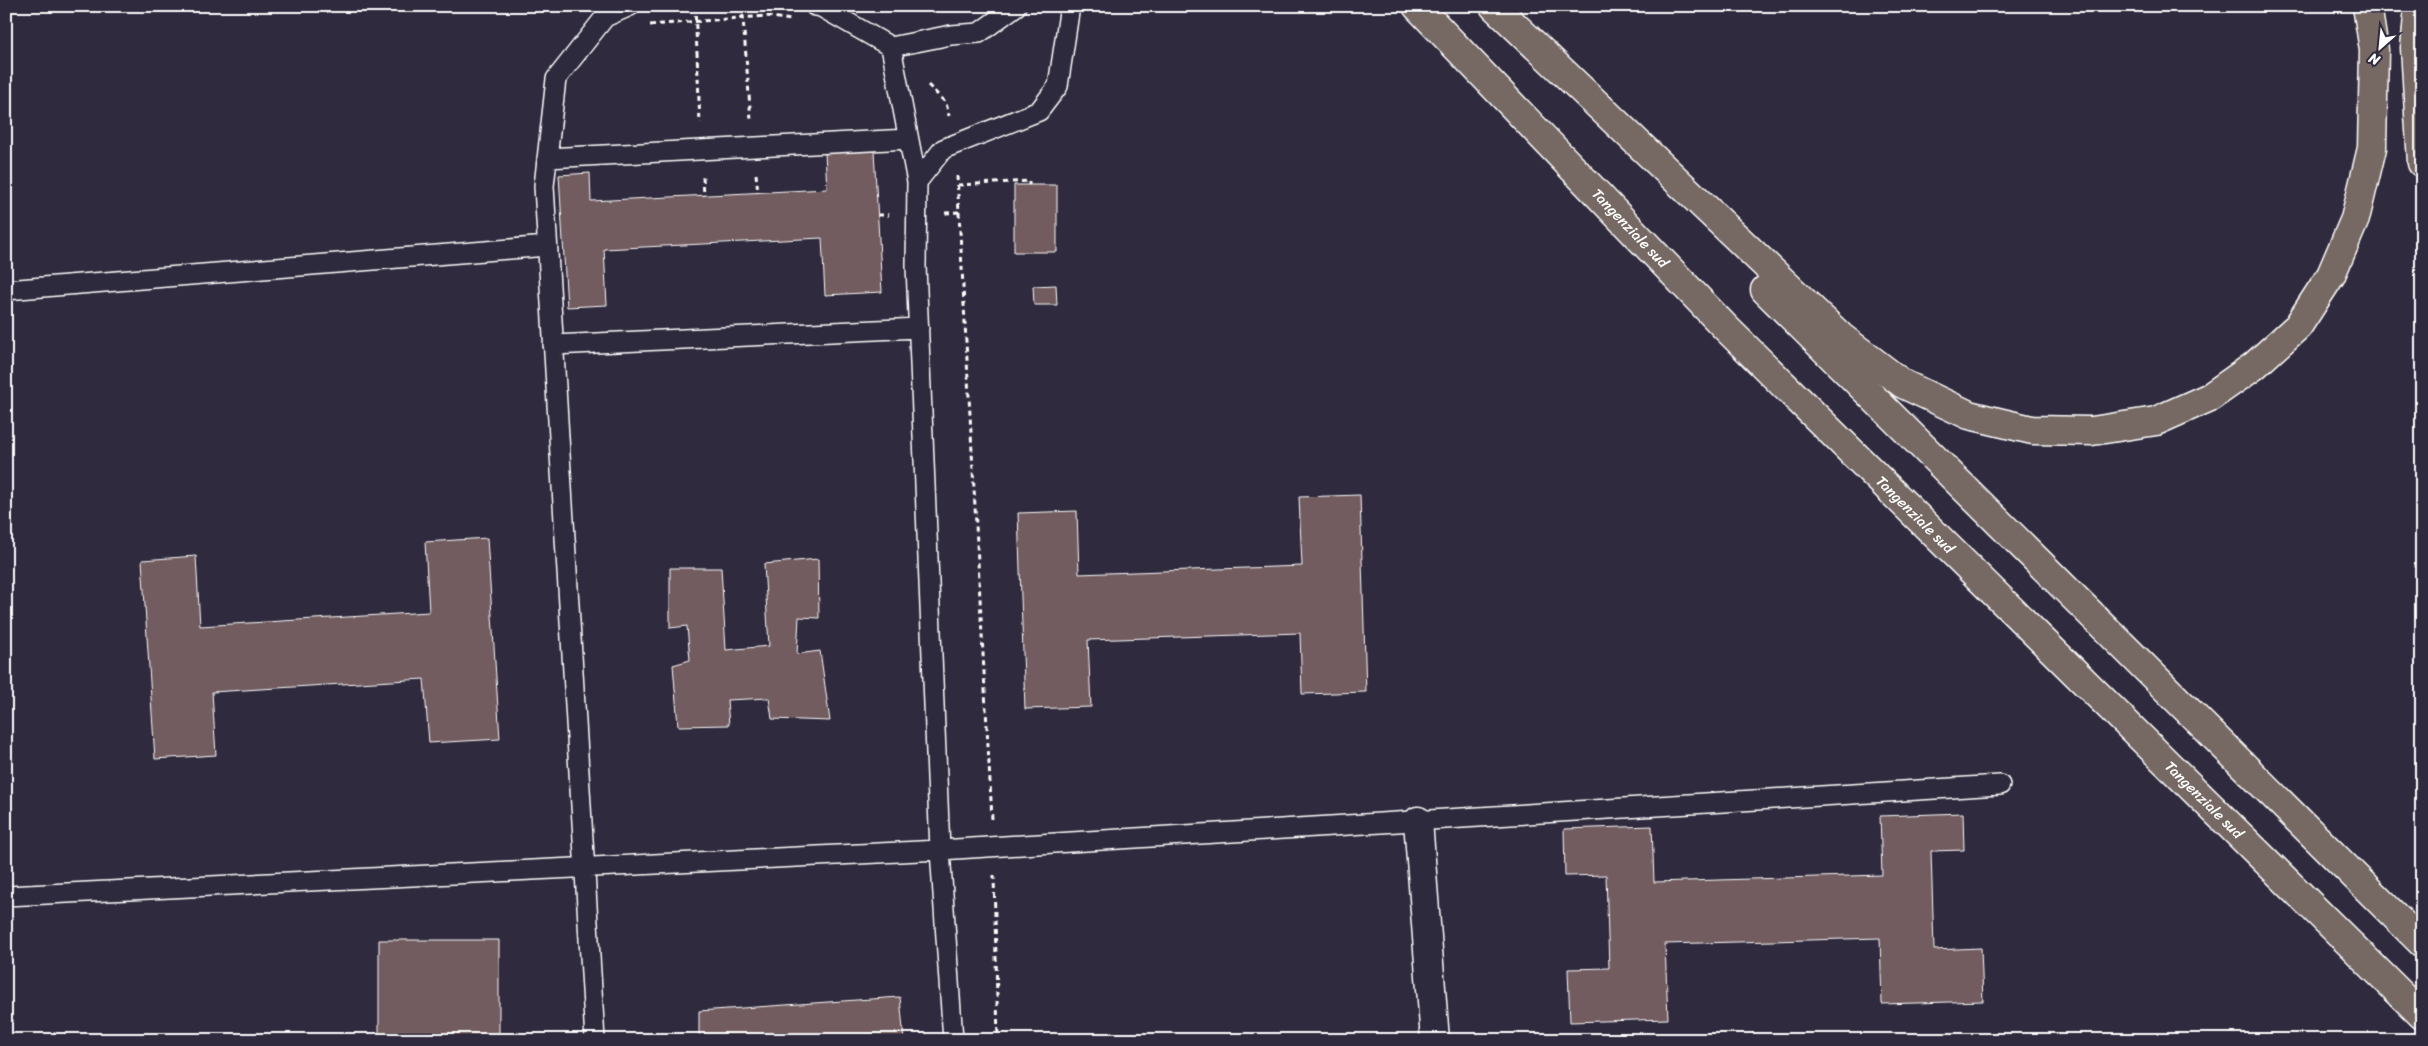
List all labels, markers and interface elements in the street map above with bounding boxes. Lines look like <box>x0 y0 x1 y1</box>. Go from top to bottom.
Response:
north arrow <box>2356 22 2406 72</box>
text: N <box>2364 46 2385 73</box>
street label: Tangenziale sud <box>1585 182 1676 275</box>
street label: Tangenziale sud <box>1869 469 1962 561</box>
street label: Tangenziale sud <box>2158 754 2251 846</box>

